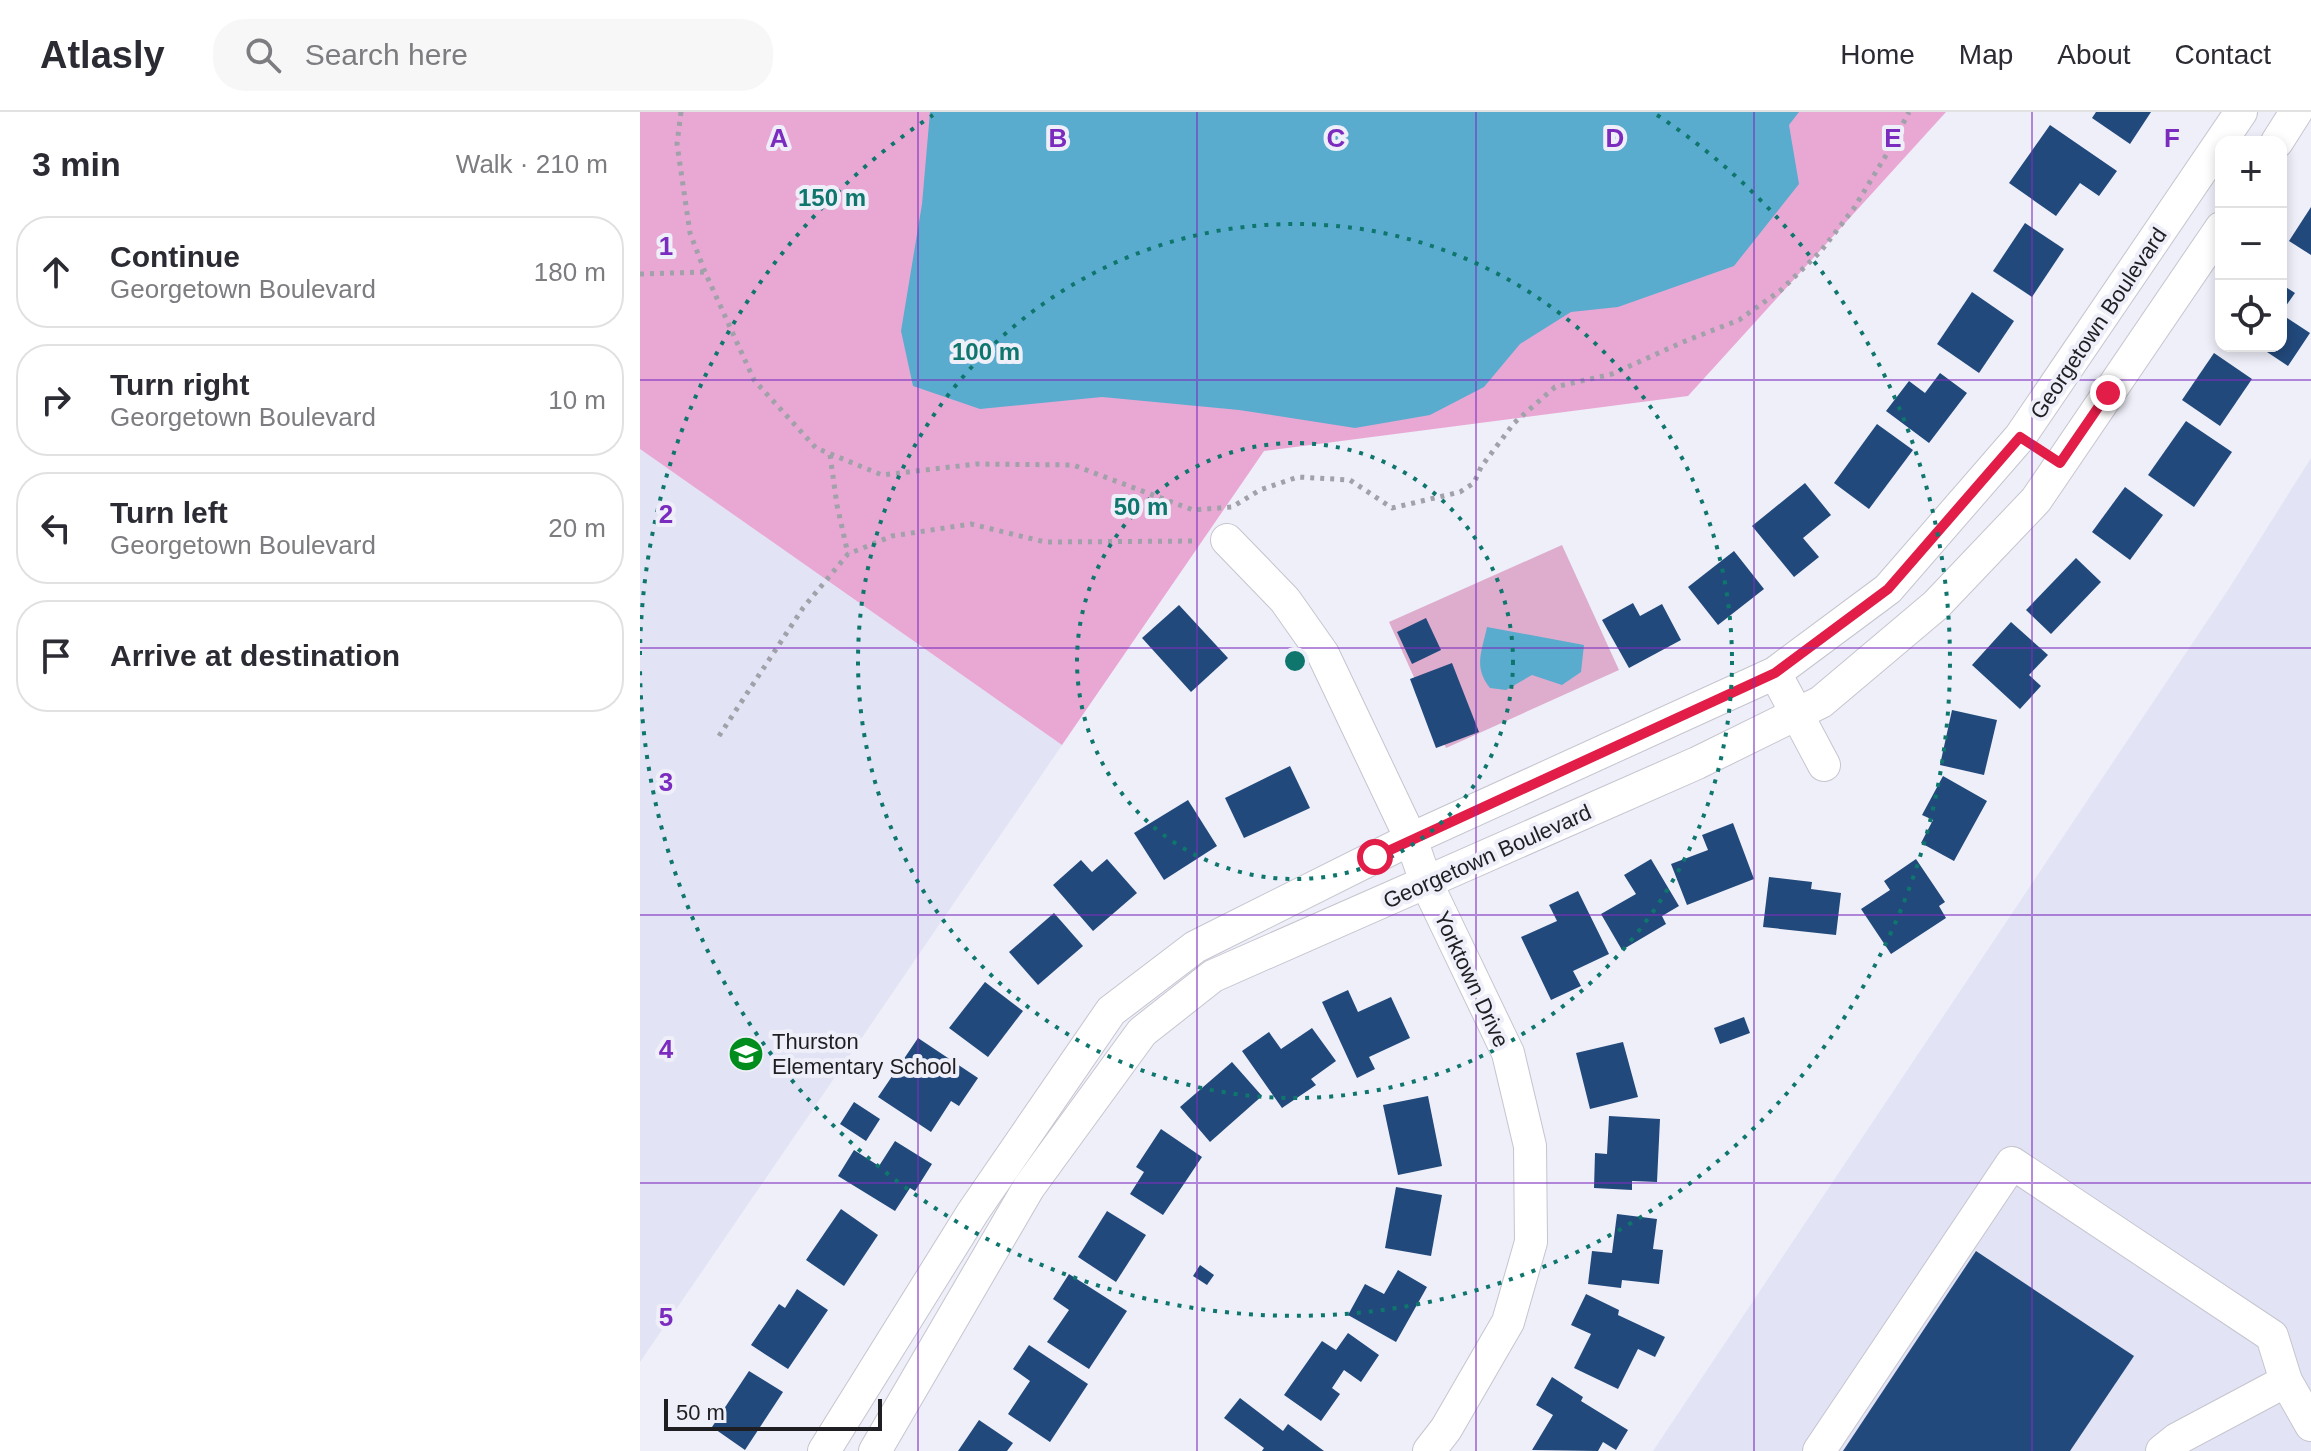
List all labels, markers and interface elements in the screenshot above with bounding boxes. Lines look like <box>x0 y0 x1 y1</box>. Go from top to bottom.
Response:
search box <box>213 19 773 91</box>
icon: search <box>241 33 285 77</box>
text: Atlasly <box>40 34 165 76</box>
text: Search here <box>305 38 468 71</box>
text: Home <box>1840 39 1915 70</box>
text: Map <box>1959 39 2013 70</box>
text: About <box>2057 39 2131 70</box>
text: Contact <box>2175 39 2271 70</box>
text: A <box>770 123 789 153</box>
text: B <box>1049 123 1067 153</box>
text: C <box>1327 123 1346 153</box>
text: D <box>1606 123 1624 153</box>
text: E <box>1884 123 1902 153</box>
text: F <box>2164 123 2180 153</box>
map controls <box>2215 136 2287 352</box>
button: + <box>2215 136 2287 208</box>
text: 3 min <box>32 145 121 183</box>
text: Walk · 210 m <box>456 149 608 179</box>
text: 150 m <box>798 184 866 211</box>
button: − <box>2215 208 2287 280</box>
street label: Georgetown Boulevard <box>2025 223 2172 424</box>
text: 1 <box>659 231 673 261</box>
text: Continue <box>110 240 240 273</box>
icon: ahead <box>34 250 78 294</box>
text: 180 m <box>534 257 606 287</box>
text: Georgetown Boulevard <box>110 274 376 304</box>
button: locate <box>2215 280 2287 352</box>
text: 100 m <box>952 338 1020 365</box>
text: Turn right <box>110 368 249 401</box>
route end <box>2090 375 2126 411</box>
icon: right <box>34 378 78 422</box>
text: 10 m <box>548 385 606 415</box>
text: Georgetown Boulevard <box>110 402 376 432</box>
text: 50 m <box>1114 493 1168 520</box>
text: Turn left <box>110 496 228 529</box>
text: 2 <box>659 499 673 529</box>
icon: left <box>34 506 78 550</box>
text: 20 m <box>548 513 606 543</box>
text: Georgetown Boulevard <box>110 530 376 560</box>
icon: arrive <box>34 634 78 678</box>
text: Arrive at destination <box>110 639 400 672</box>
centre of rings <box>1281 647 1309 675</box>
text: 3 <box>659 767 673 797</box>
street label: Georgetown Boulevard <box>1379 799 1595 914</box>
route start <box>1357 839 1393 875</box>
street label: Yorktown Drive <box>1429 907 1514 1051</box>
place label: Thurston Elementary School <box>772 1029 957 1079</box>
text: 4 <box>659 1034 674 1064</box>
school or university icon: Thurston Elementary School <box>727 1035 765 1073</box>
text: 5 <box>659 1302 673 1332</box>
scale bar <box>664 1395 882 1431</box>
text: 50 m <box>676 1400 725 1425</box>

